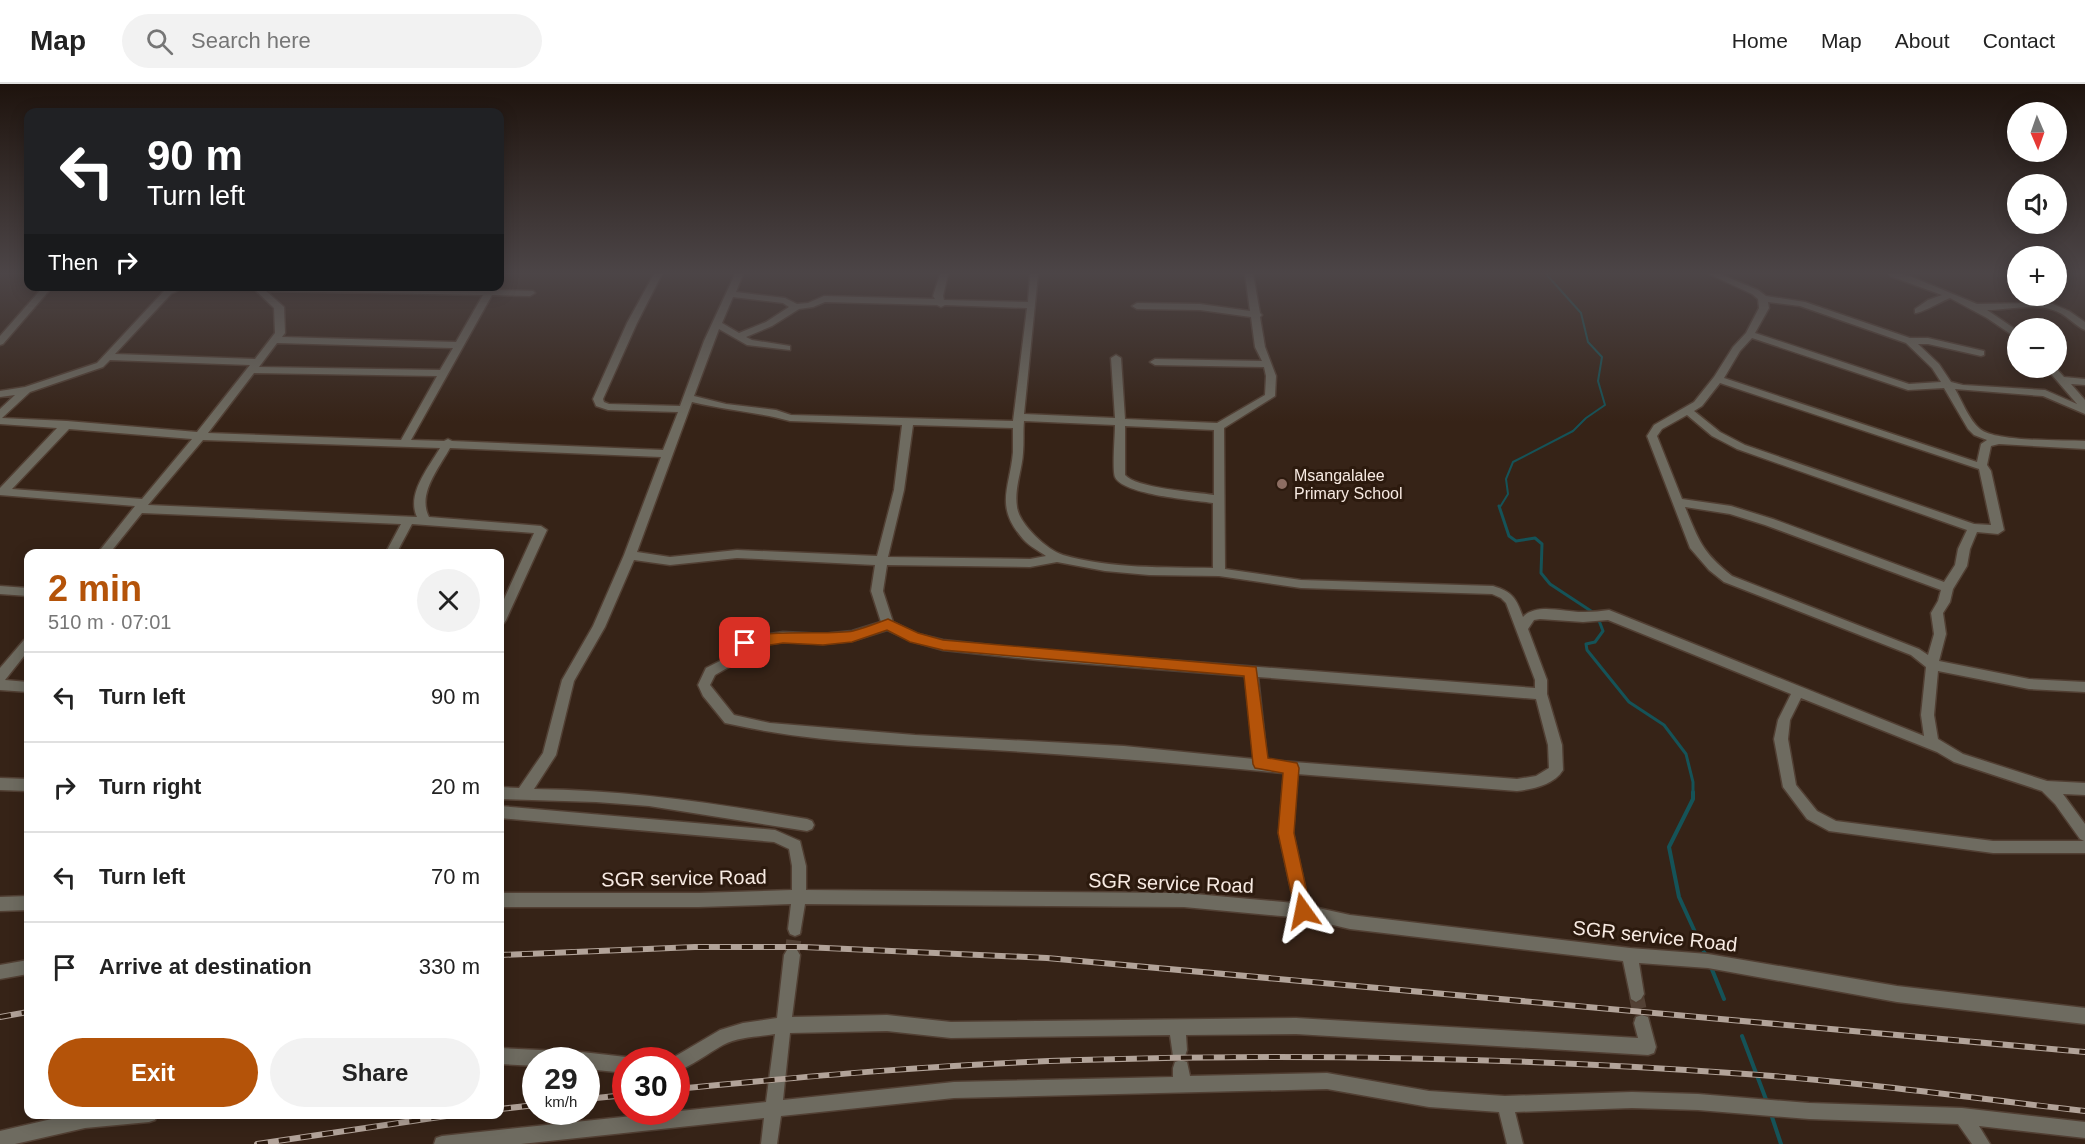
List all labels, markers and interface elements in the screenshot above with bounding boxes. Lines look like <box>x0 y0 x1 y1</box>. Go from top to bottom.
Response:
search box <box>122 14 542 68</box>
text: Map <box>30 25 86 56</box>
icon: search <box>143 25 176 58</box>
text: Search here <box>191 28 311 53</box>
text: Home <box>1732 29 1788 52</box>
text: Map <box>1821 29 1862 52</box>
text: About <box>1895 29 1950 52</box>
text: Contact <box>1983 29 2055 52</box>
north arrow <box>2007 102 2067 162</box>
map controls <box>2007 102 2067 378</box>
icon: left <box>48 132 126 210</box>
text: 90 m <box>147 132 243 179</box>
button: sound <box>2007 174 2067 234</box>
text: Turn left <box>147 181 245 211</box>
icon: right <box>110 246 143 279</box>
button: + <box>2007 246 2067 306</box>
text: Then <box>48 250 98 275</box>
button: − <box>2007 318 2067 378</box>
place label: Msangalalee Primary School <box>1294 467 1402 502</box>
marker: Msangalalee Primary School <box>1275 477 1289 491</box>
text: 2 min <box>48 568 142 609</box>
button: close <box>417 569 480 632</box>
text: 510 m · 07:01 <box>48 611 171 633</box>
pin <box>719 617 770 668</box>
icon: arrive <box>728 626 761 659</box>
icon: left <box>48 681 81 714</box>
text: Turn left <box>99 684 185 709</box>
text: 90 m <box>431 684 480 709</box>
icon: right <box>48 771 81 804</box>
text: Turn right <box>99 774 201 799</box>
text: 20 m <box>431 774 480 799</box>
icon: left <box>48 861 81 894</box>
text: Turn left <box>99 864 185 889</box>
text: 70 m <box>431 864 480 889</box>
street label: SGR service Road <box>601 866 767 890</box>
street label: SGR service Road <box>1088 869 1254 897</box>
position arrow <box>1271 879 1335 943</box>
street label: SGR service Road <box>1571 916 1739 956</box>
icon: arrive <box>48 951 81 984</box>
text: Arrive at destination <box>99 954 312 979</box>
text: 330 m <box>419 954 480 979</box>
button: Exit <box>48 1038 258 1107</box>
button: Share <box>270 1038 480 1107</box>
speed limit sign: 30 <box>612 1047 690 1125</box>
text: 29 <box>544 1062 578 1095</box>
text: km/h <box>545 1093 577 1110</box>

